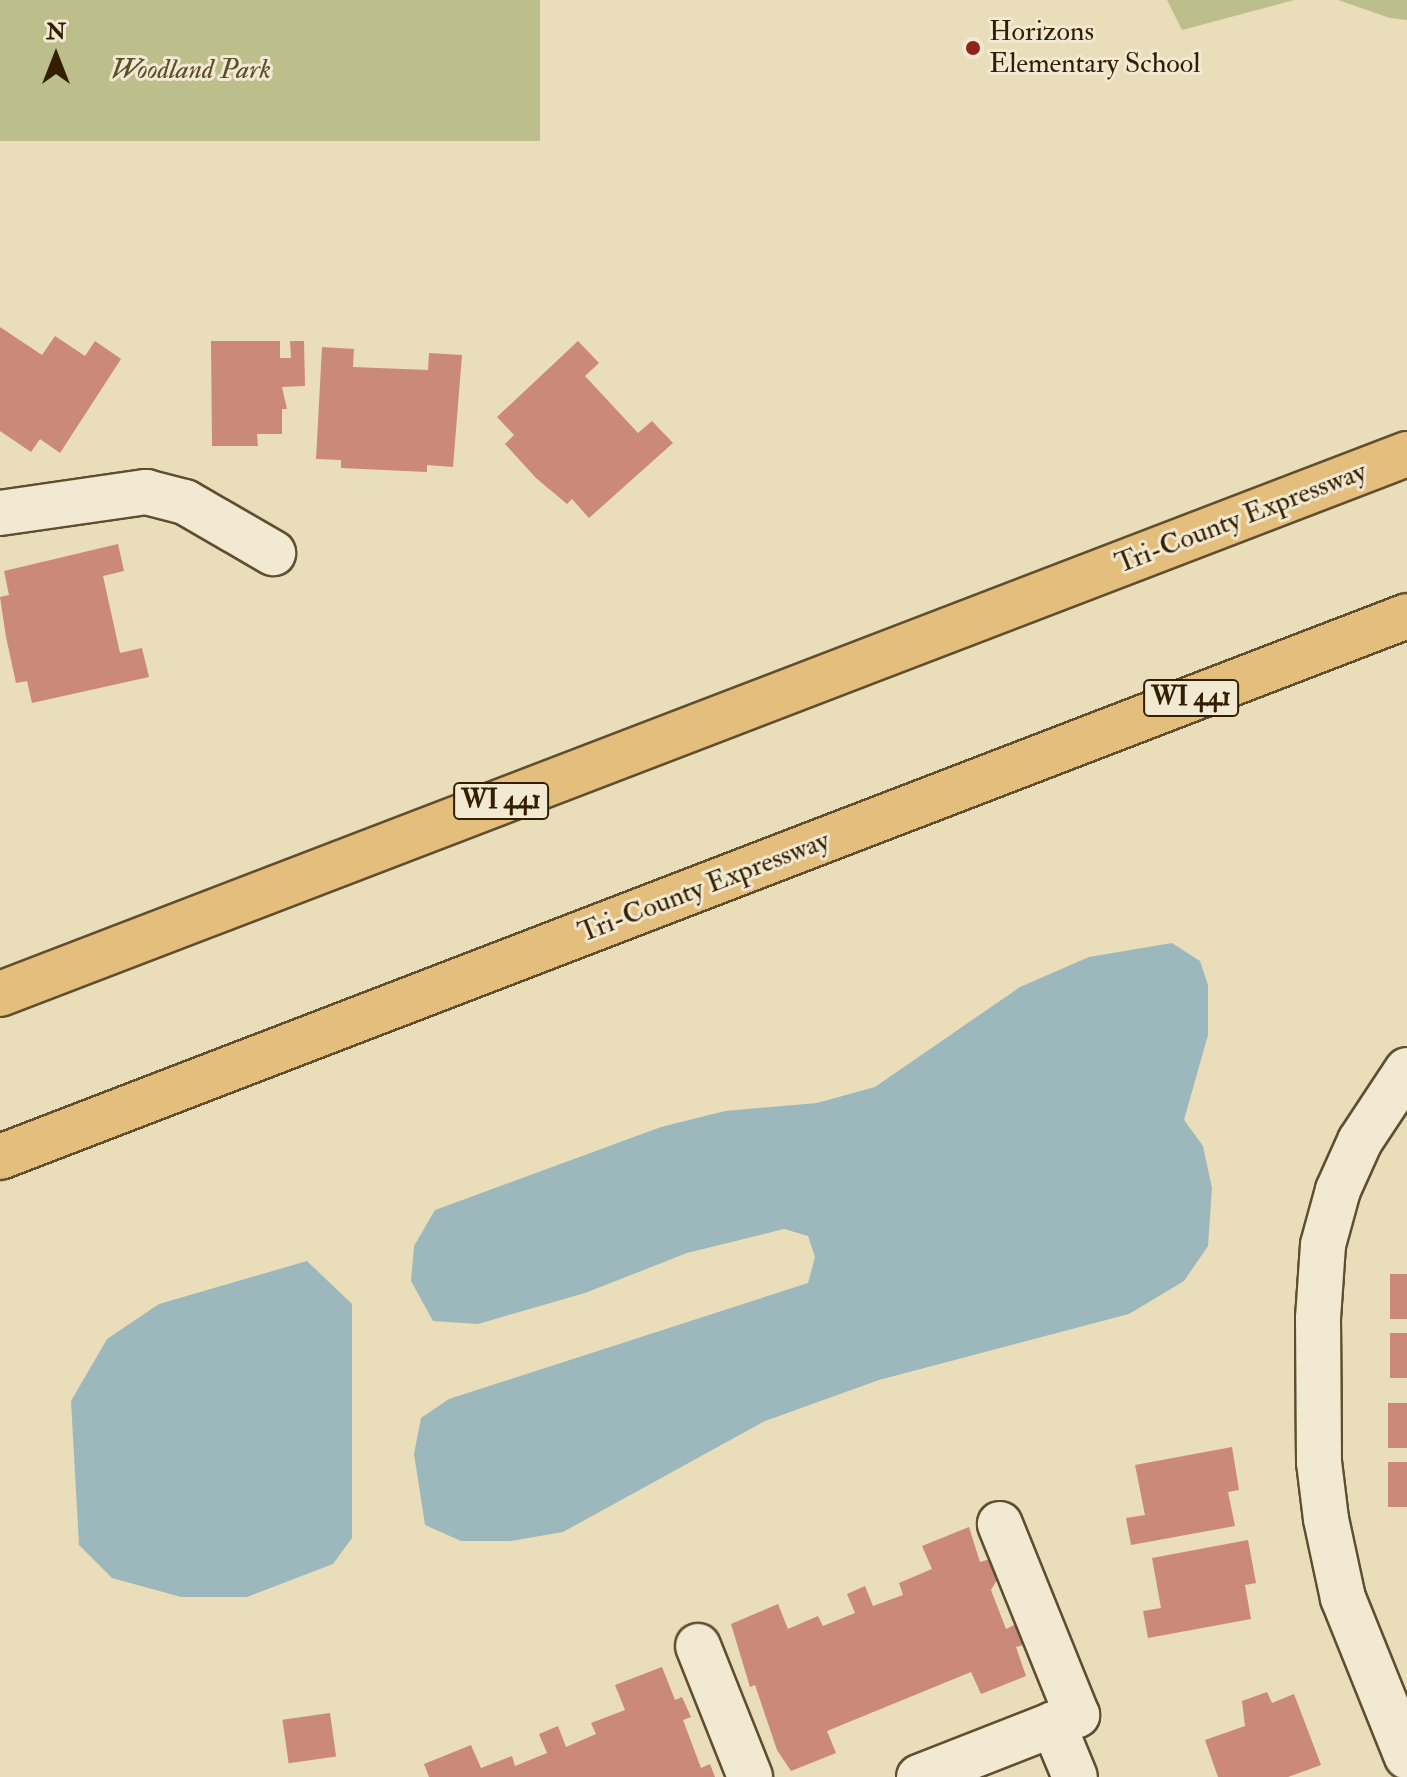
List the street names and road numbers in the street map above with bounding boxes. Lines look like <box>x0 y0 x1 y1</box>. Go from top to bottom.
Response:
street label: Tri-County Expressway <box>1111 455 1371 581</box>
road number: WI 441 <box>1143 676 1239 720</box>
road number: WI 441 <box>453 779 549 823</box>
street label: Tri-County Expressway <box>574 824 834 950</box>

